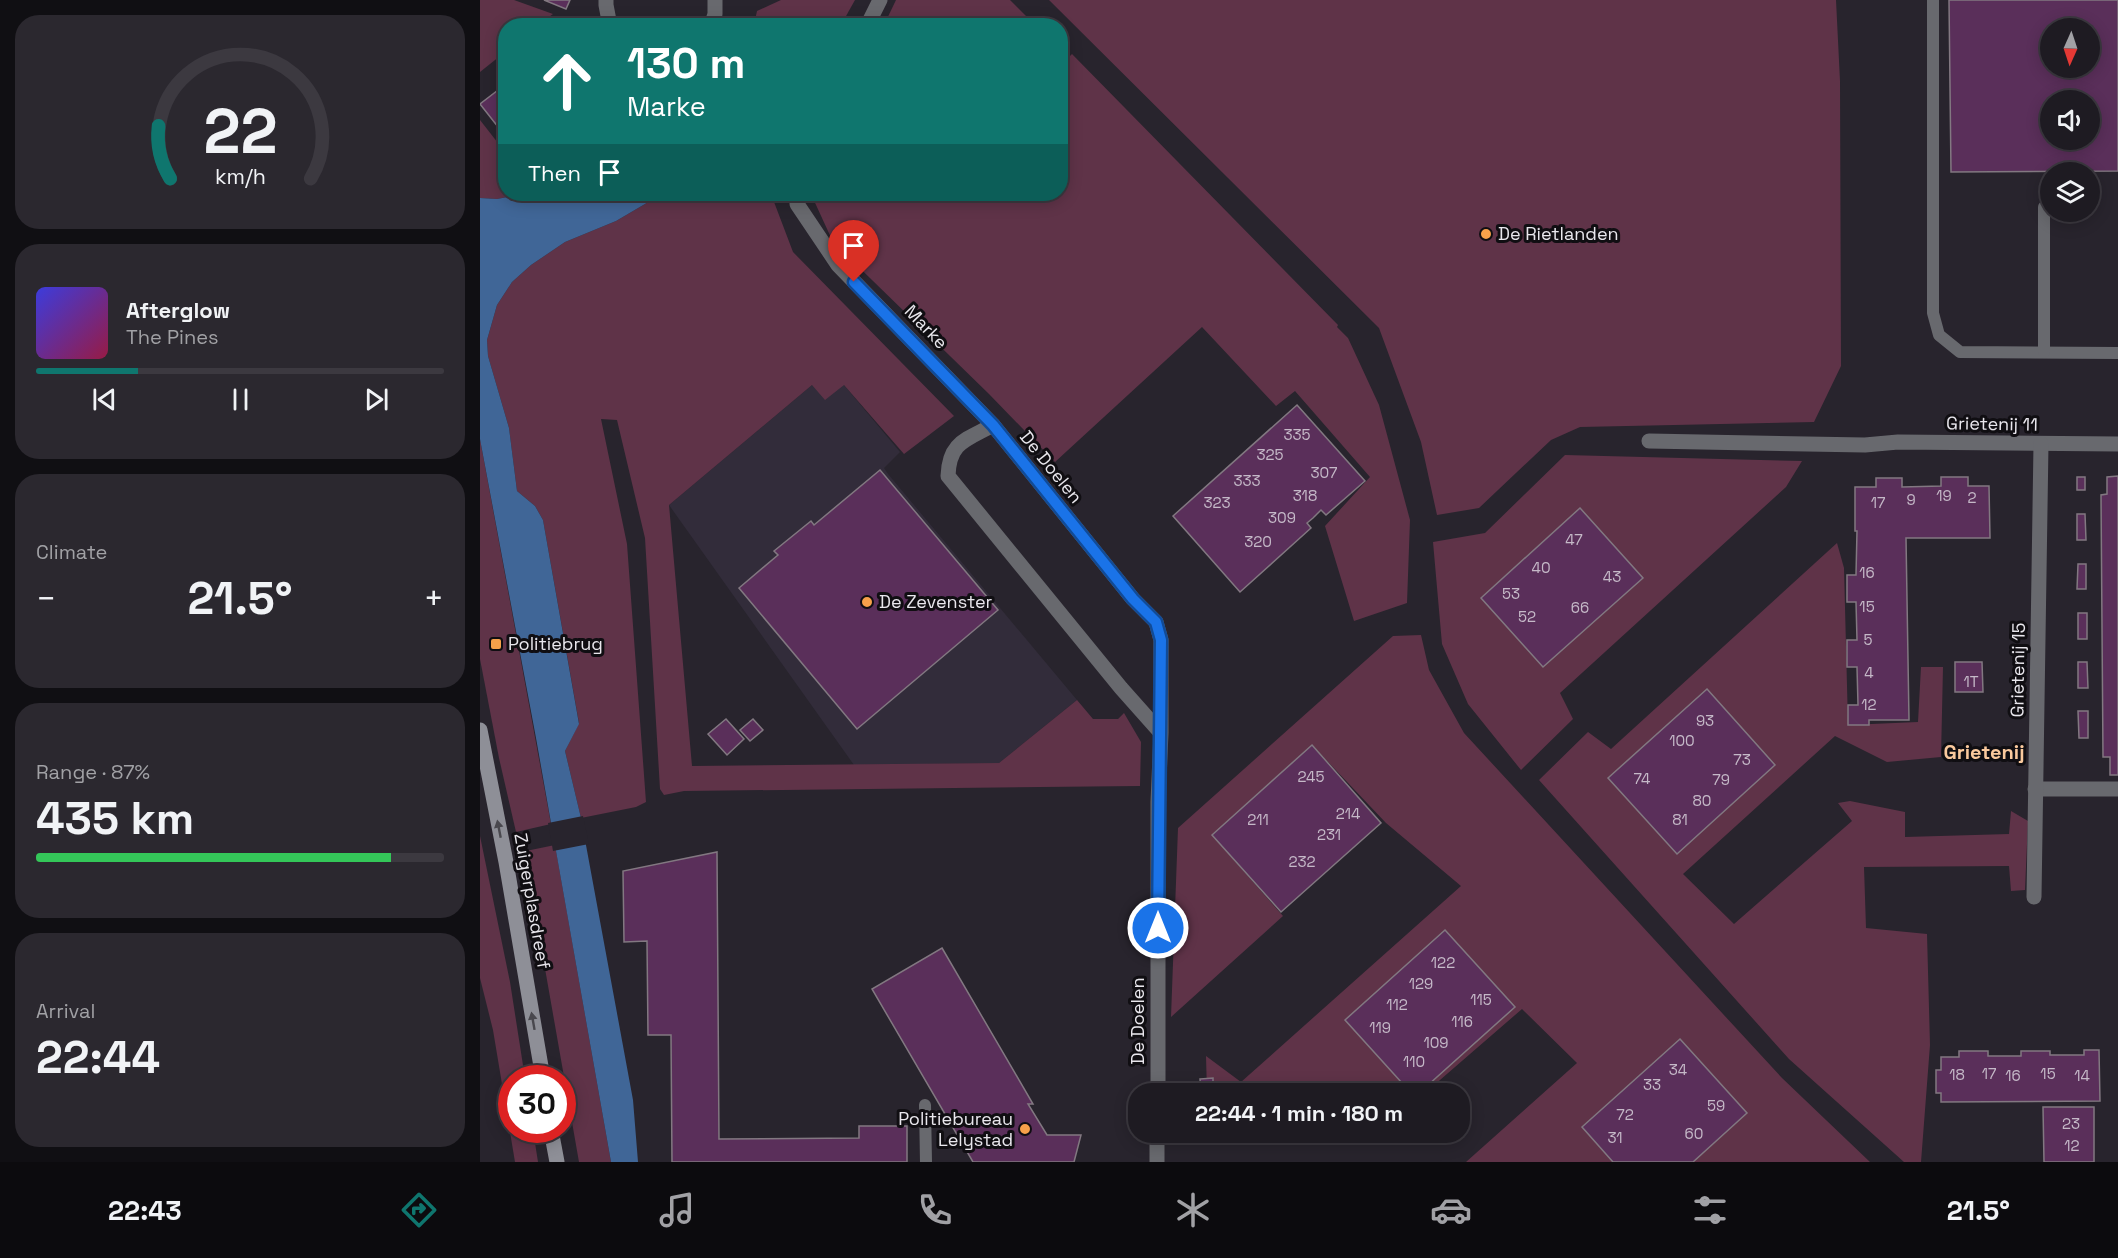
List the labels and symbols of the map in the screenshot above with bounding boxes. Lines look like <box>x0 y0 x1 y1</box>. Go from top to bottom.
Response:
north arrow <box>2040 18 2100 78</box>
pin <box>828 220 879 282</box>
place label: De Rietlanden <box>1498 222 1619 245</box>
marker: De Rietlanden <box>1479 227 1493 241</box>
street label: Marke <box>900 300 953 354</box>
street label: Grietenij 11 <box>1946 411 2038 436</box>
house number: 335 <box>1283 425 1311 444</box>
street label: De Doelen <box>1015 426 1088 508</box>
house number: 325 <box>1256 445 1284 464</box>
house number: 307 <box>1311 463 1337 482</box>
house number: 333 <box>1233 471 1261 490</box>
house number: 318 <box>1293 486 1317 505</box>
house number: 19 <box>1936 486 1952 505</box>
house number: 2 <box>1967 488 1977 507</box>
house number: 9 <box>1906 490 1916 509</box>
house number: 323 <box>1203 493 1231 512</box>
house number: 17 <box>1871 493 1885 512</box>
house number: 309 <box>1268 508 1296 527</box>
house number: 47 <box>1565 530 1583 549</box>
house number: 320 <box>1244 532 1272 551</box>
house number: 40 <box>1532 558 1551 577</box>
house number: 16 <box>1859 563 1875 582</box>
house number: 43 <box>1603 567 1621 586</box>
house number: 53 <box>1502 584 1520 603</box>
place label: De Zevenster <box>879 590 993 613</box>
marker: De Zevenster <box>860 595 874 609</box>
house number: 15 <box>1859 597 1875 616</box>
house number: 66 <box>1571 598 1589 617</box>
house number: 52 <box>1518 607 1536 626</box>
street label: Grietenij 15 <box>2005 622 2030 718</box>
house number: 5 <box>1864 630 1873 649</box>
place label: Politiebrug <box>508 632 603 655</box>
marker: Politiebrug <box>489 637 503 651</box>
house number: 4 <box>1864 663 1874 682</box>
house number: 1T <box>1963 672 1979 691</box>
house number: 12 <box>1861 695 1877 714</box>
house number: 93 <box>1696 711 1714 730</box>
house number: 100 <box>1669 731 1695 750</box>
district label: Grietenij <box>1944 739 2025 765</box>
house number: 73 <box>1733 750 1751 769</box>
house number: 245 <box>1298 767 1324 786</box>
house number: 74 <box>1634 769 1650 788</box>
house number: 79 <box>1712 770 1730 789</box>
house number: 80 <box>1693 791 1711 810</box>
house number: 214 <box>1336 804 1360 823</box>
house number: 211 <box>1247 810 1269 829</box>
house number: 81 <box>1672 810 1688 829</box>
one-way arrow <box>494 819 503 838</box>
house number: 231 <box>1317 825 1341 844</box>
street label: Zuigerplasdreef <box>509 831 556 971</box>
house number: 232 <box>1288 852 1316 871</box>
position arrow <box>1126 896 1190 960</box>
house number: 122 <box>1431 953 1455 972</box>
house number: 129 <box>1409 974 1433 993</box>
street label: De Doelen <box>1126 977 1149 1065</box>
house number: 115 <box>1470 990 1492 1009</box>
house number: 112 <box>1386 995 1408 1014</box>
one-way arrow <box>528 1011 537 1030</box>
house number: 116 <box>1451 1012 1473 1031</box>
house number: 119 <box>1369 1018 1391 1037</box>
house number: 109 <box>1423 1033 1449 1052</box>
house number: 110 <box>1403 1052 1425 1071</box>
house number: 34 <box>1669 1060 1687 1079</box>
house number: 17 <box>1982 1064 1996 1083</box>
house number: 15 <box>2040 1064 2056 1083</box>
speed limit sign: 30 <box>498 1065 576 1143</box>
house number: 18 <box>1949 1065 1965 1084</box>
house number: 16 <box>2005 1066 2021 1085</box>
house number: 14 <box>2074 1066 2090 1085</box>
house number: 33 <box>1643 1075 1661 1094</box>
house number: 59 <box>1707 1096 1725 1115</box>
house number: 72 <box>1616 1105 1634 1124</box>
place label: Politiebureau Lelystad <box>898 1107 1013 1151</box>
house number: 23 <box>2062 1114 2080 1133</box>
marker: Politiebureau Lelystad <box>1018 1122 1032 1136</box>
house number: 60 <box>1685 1124 1703 1143</box>
house number: 31 <box>1607 1128 1623 1147</box>
house number: 12 <box>2064 1136 2080 1155</box>

